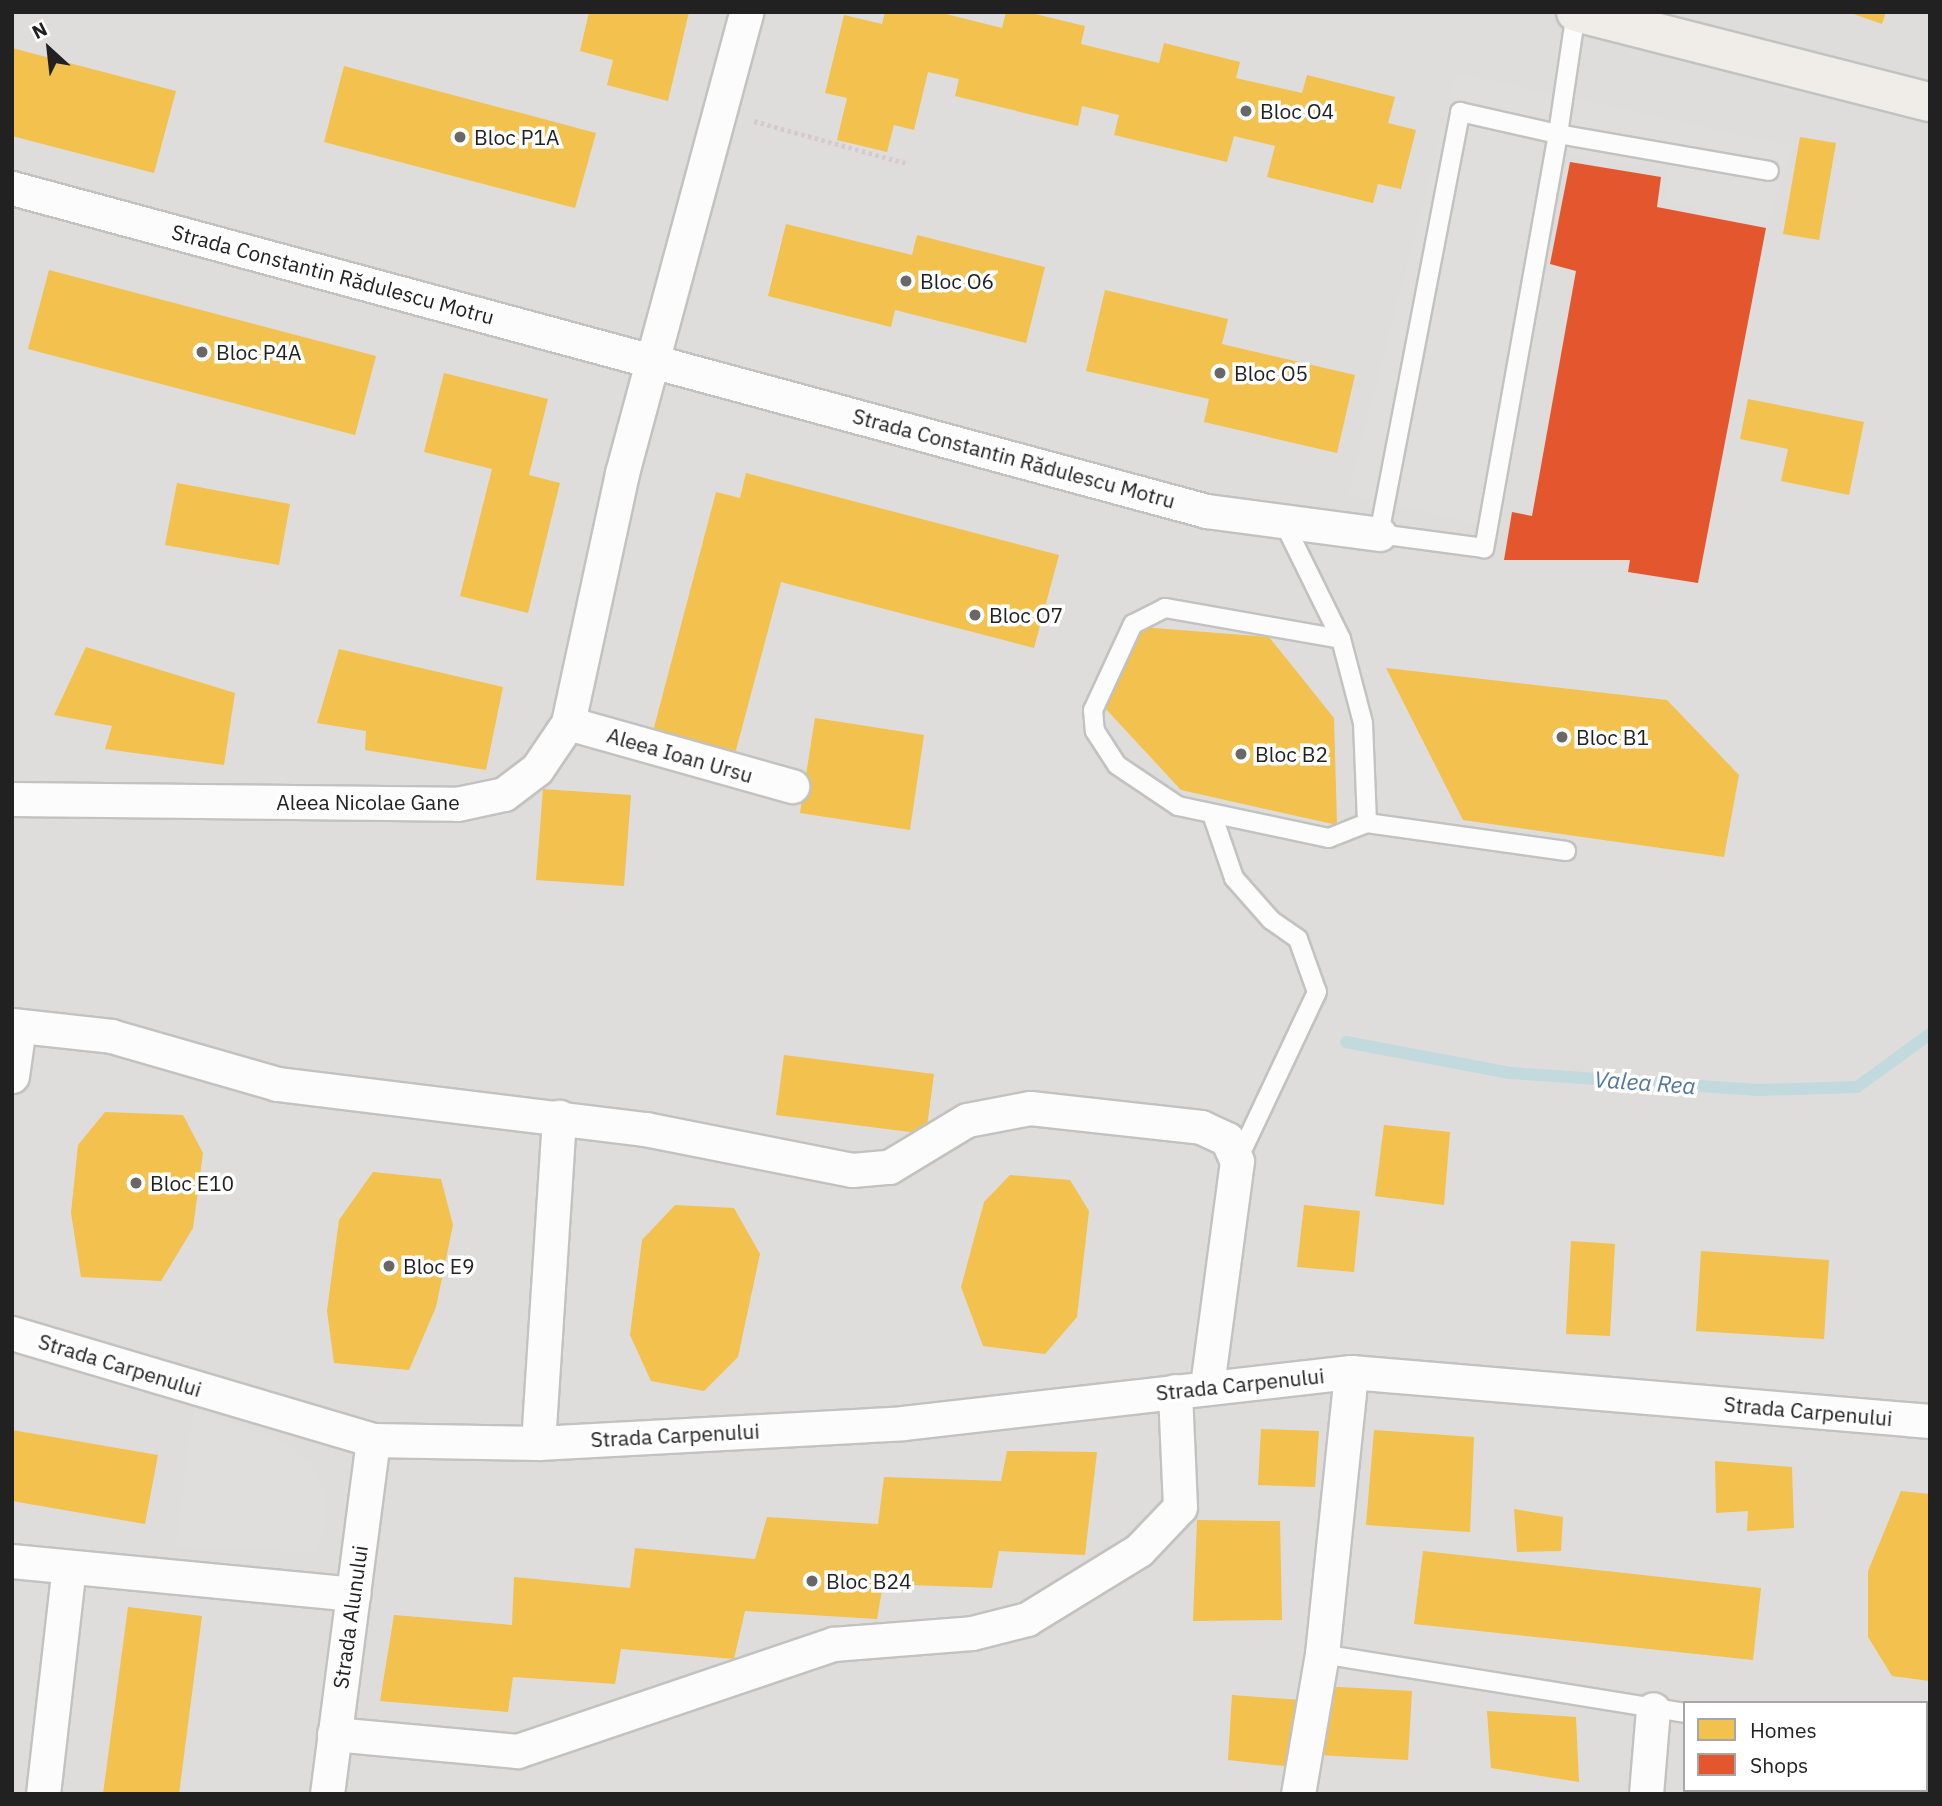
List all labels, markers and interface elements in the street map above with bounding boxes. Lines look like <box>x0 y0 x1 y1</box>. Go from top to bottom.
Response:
north arrow <box>14 14 84 84</box>
text: N <box>28 16 51 44</box>
place label: Bloc O4 <box>1260 98 1334 124</box>
marker: Bloc O4 <box>1238 103 1254 119</box>
place label: Bloc P1A <box>474 124 559 150</box>
marker: Bloc P1A <box>452 129 468 145</box>
street label: Strada Constantin Rădulescu Motru <box>169 219 497 329</box>
place label: Bloc O6 <box>920 268 994 294</box>
marker: Bloc O6 <box>898 273 914 289</box>
place label: Bloc P4A <box>216 339 301 365</box>
marker: Bloc P4A <box>194 344 210 360</box>
place label: Bloc O5 <box>1234 360 1308 386</box>
marker: Bloc O5 <box>1212 365 1228 381</box>
street label: Strada Constantin Rădulescu Motru <box>850 403 1178 513</box>
place label: Bloc O7 <box>989 602 1063 628</box>
marker: Bloc O7 <box>967 607 983 623</box>
street label: Aleea Ioan Ursu <box>604 722 756 788</box>
place label: Bloc B1 <box>1576 724 1649 750</box>
marker: Bloc B1 <box>1554 729 1570 745</box>
place label: Bloc B2 <box>1255 741 1328 767</box>
marker: Bloc B2 <box>1233 746 1249 762</box>
street label: Aleea Nicolae Gane <box>276 789 460 815</box>
water label: Valea Rea <box>1593 1065 1697 1099</box>
place label: Bloc E10 <box>150 1170 234 1196</box>
marker: Bloc E10 <box>128 1175 144 1191</box>
place label: Bloc E9 <box>403 1253 475 1279</box>
marker: Bloc E9 <box>381 1258 397 1274</box>
street label: Strada Carpenului <box>35 1328 205 1402</box>
street label: Strada Carpenului <box>1155 1363 1325 1405</box>
street label: Strada Carpenului <box>1723 1391 1893 1431</box>
street label: Strada Carpenului <box>590 1418 760 1452</box>
street label: Strada Alunului <box>327 1544 373 1690</box>
place label: Bloc B24 <box>826 1568 912 1594</box>
marker: Bloc B24 <box>804 1573 820 1589</box>
legend <box>1683 1701 1928 1792</box>
text: Homes <box>1750 1716 1817 1744</box>
text: Shops <box>1750 1751 1808 1779</box>

